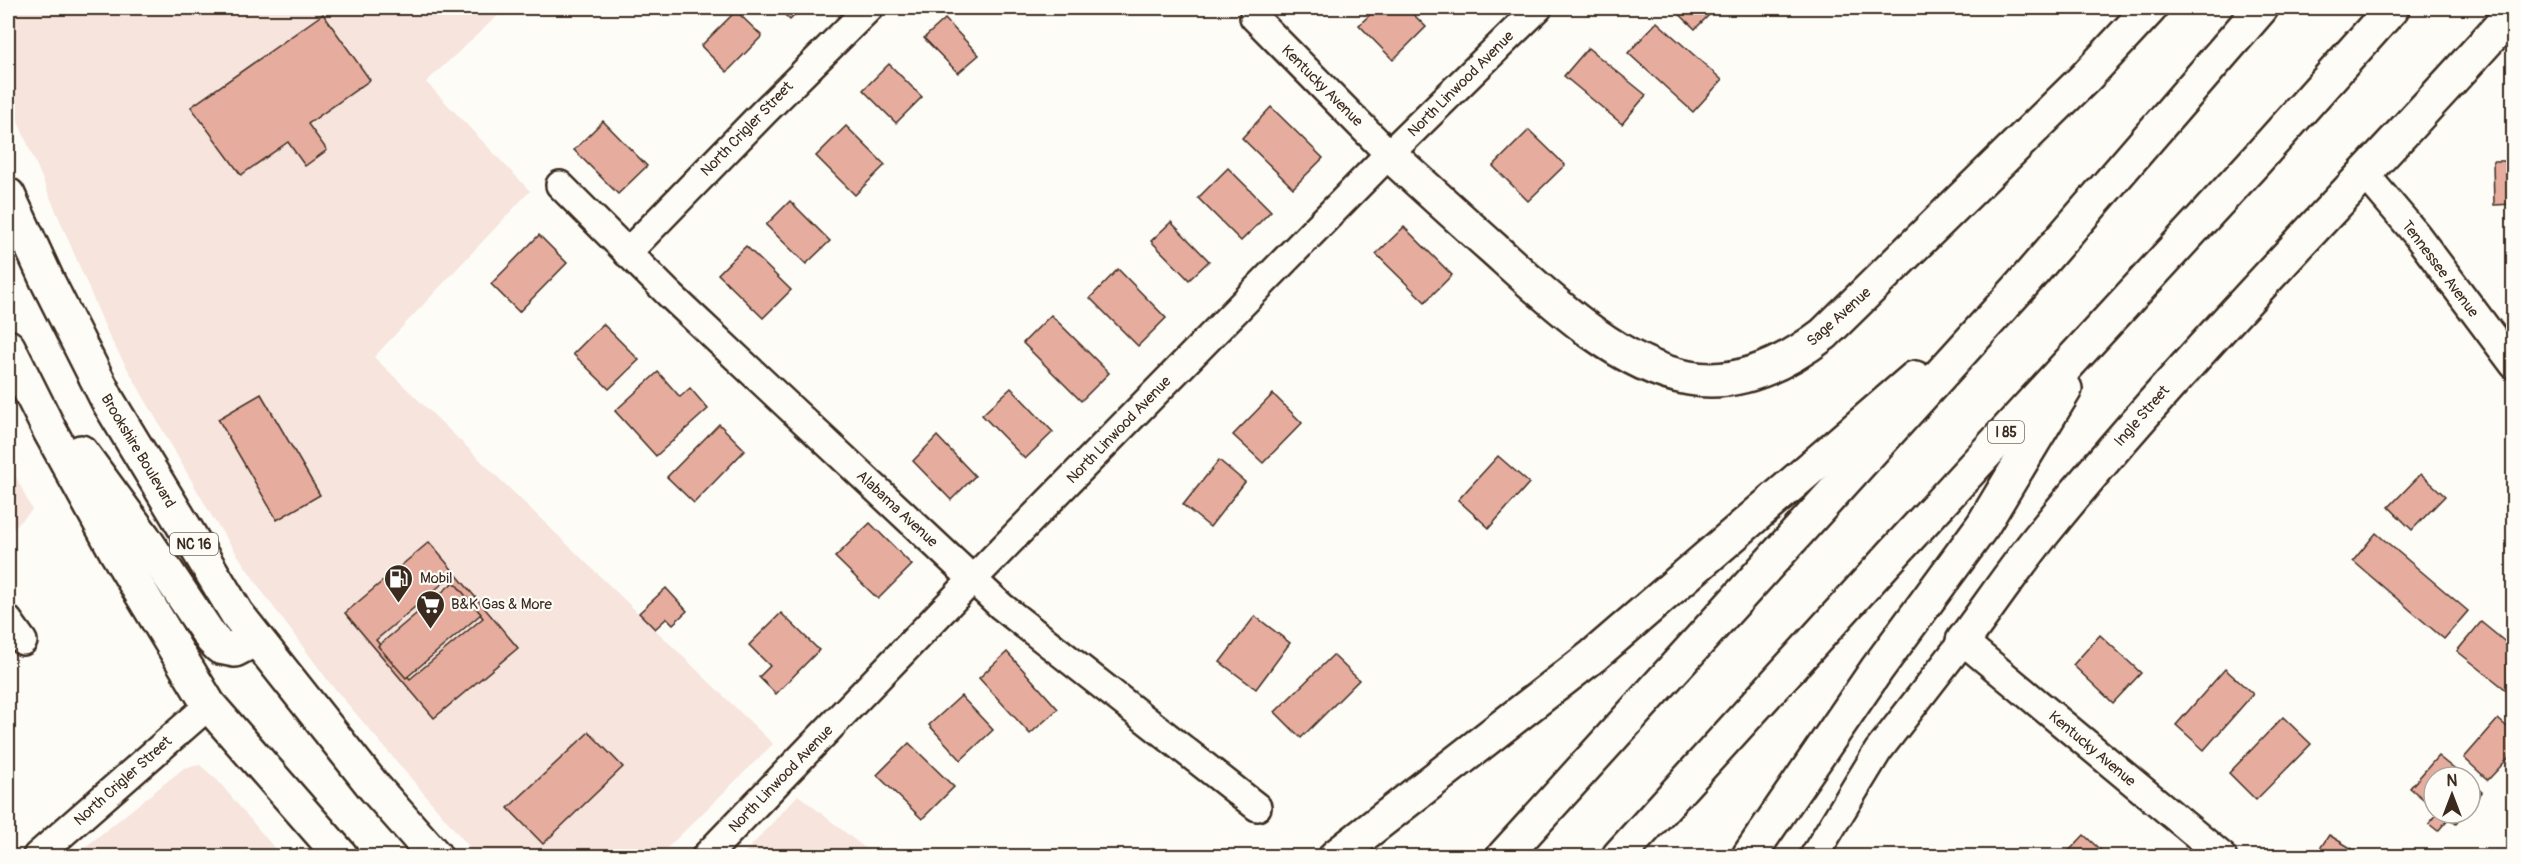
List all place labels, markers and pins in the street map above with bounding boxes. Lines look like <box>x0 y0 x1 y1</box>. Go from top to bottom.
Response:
fuel station icon: Mobil <box>383 562 415 604</box>
place label: Mobil <box>420 569 452 588</box>
supermarket icon: B&K Gas & More <box>414 588 446 630</box>
place label: B&K Gas & More <box>451 595 553 614</box>

